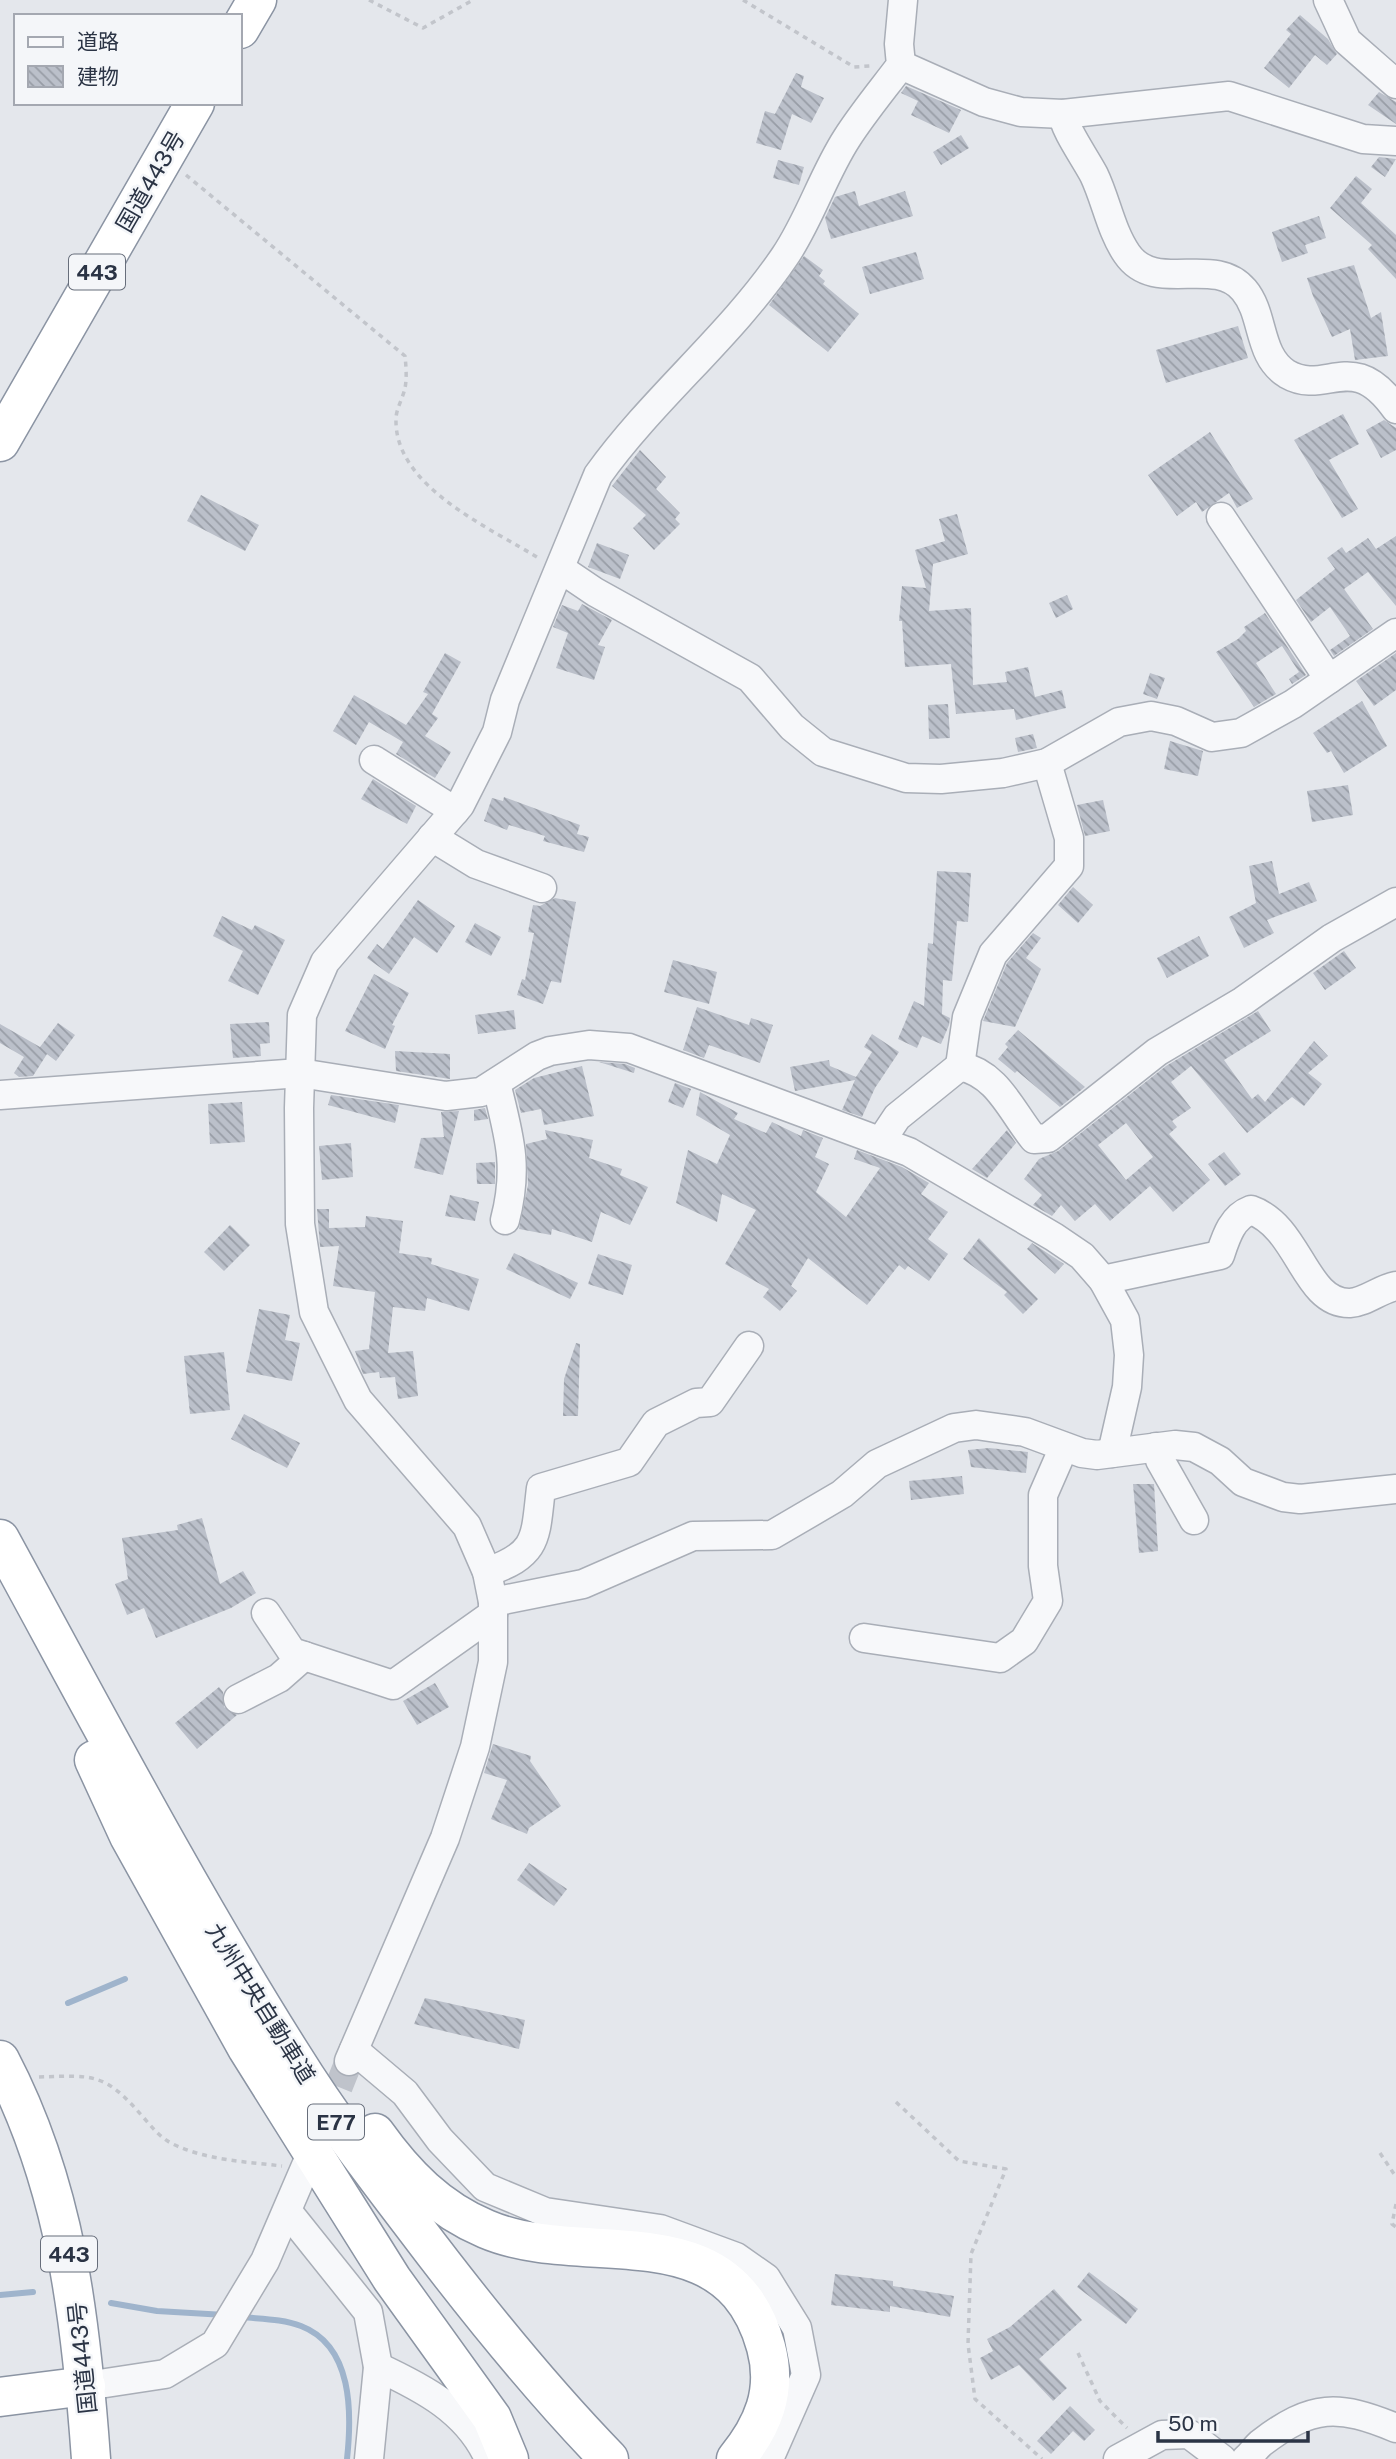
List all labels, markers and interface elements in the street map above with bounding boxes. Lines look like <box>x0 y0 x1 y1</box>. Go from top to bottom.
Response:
legend <box>14 14 242 105</box>
text: 道路 <box>77 29 119 54</box>
text: 建物 <box>77 64 119 89</box>
street label: 国道443号 <box>110 126 190 236</box>
road number: 443 <box>69 254 125 290</box>
street label: 九州中央自動車道 <box>201 1918 321 2088</box>
road number: E77 <box>308 2104 364 2140</box>
road number: 443 <box>41 2236 97 2272</box>
street label: 国道443号 <box>63 2301 101 2415</box>
scale bar <box>1158 2400 1308 2444</box>
text: 50 m <box>1168 2411 1218 2436</box>

